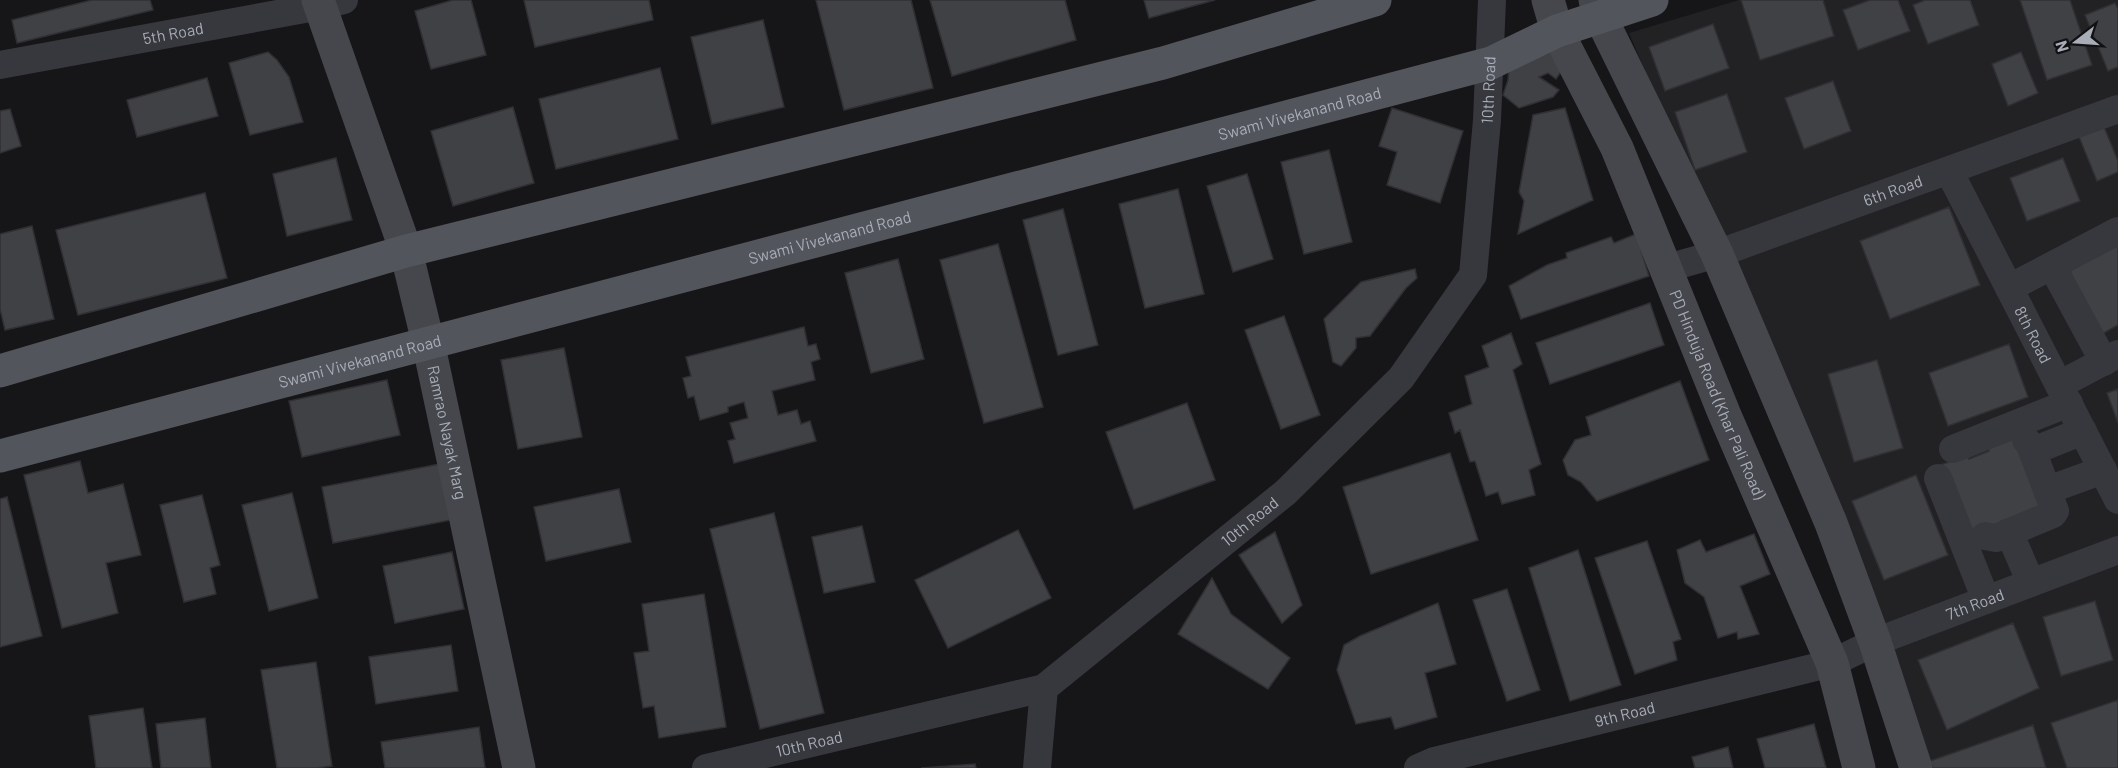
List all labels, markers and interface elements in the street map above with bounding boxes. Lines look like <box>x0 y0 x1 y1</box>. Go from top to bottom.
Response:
north arrow <box>2046 12 2106 72</box>
street label: 5th Road <box>141 18 205 48</box>
text: N <box>2051 39 2072 54</box>
street label: 10th Road <box>1477 56 1499 125</box>
street label: Swami Vivekanand Road <box>1216 82 1383 144</box>
street label: 6th Road <box>1861 171 1925 209</box>
street label: Swami Vivekanand Road <box>746 206 913 267</box>
street label: PD Hinduja Road (Khar Pali Road) <box>1666 287 1770 503</box>
street label: 8th Road <box>2011 303 2056 366</box>
street label: Swami Vivekanand Road <box>276 330 443 391</box>
street label: Ramrao Nayak Marg <box>424 364 471 501</box>
street label: 10th Road <box>1217 492 1282 550</box>
street label: 7th Road <box>1943 584 2006 623</box>
street label: 9th Road <box>1593 697 1657 730</box>
street label: 10th Road <box>774 726 844 760</box>

